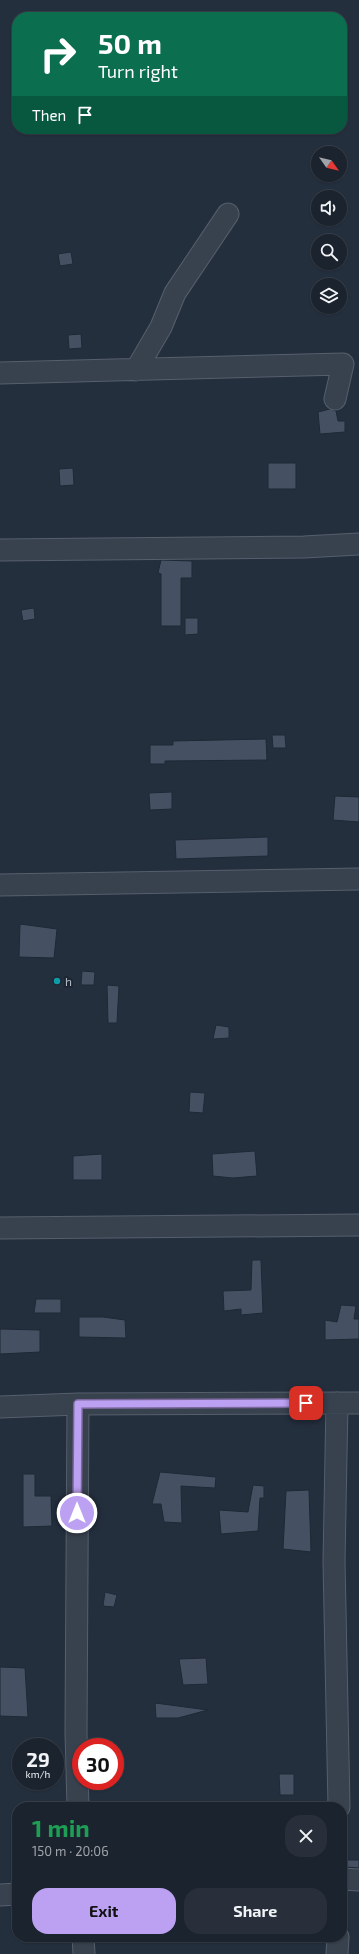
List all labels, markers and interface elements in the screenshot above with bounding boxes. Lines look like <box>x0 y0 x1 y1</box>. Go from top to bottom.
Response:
text: 50 m <box>98 26 162 60</box>
icon: right <box>32 28 84 80</box>
text: Turn right <box>98 60 178 82</box>
icon: arrive <box>74 104 96 126</box>
text: Then <box>32 106 66 124</box>
north arrow <box>311 146 347 182</box>
map controls <box>311 146 347 314</box>
button: sound <box>311 190 347 226</box>
button: search <box>311 234 347 270</box>
button: layers <box>311 278 347 314</box>
place label: h <box>65 974 72 988</box>
marker: h <box>52 976 62 986</box>
pin <box>289 1386 323 1420</box>
icon: arrive <box>295 1392 317 1414</box>
position arrow <box>56 1492 98 1534</box>
speed limit sign: 30 <box>72 1738 124 1790</box>
text: 29 <box>26 1747 50 1771</box>
text: km/h <box>26 1768 50 1780</box>
text: 1 min <box>32 1813 90 1842</box>
button: close <box>285 1815 327 1857</box>
text: 150 m · 20:06 <box>32 1843 109 1859</box>
button: Exit <box>32 1888 176 1934</box>
button: Share <box>184 1888 327 1934</box>

